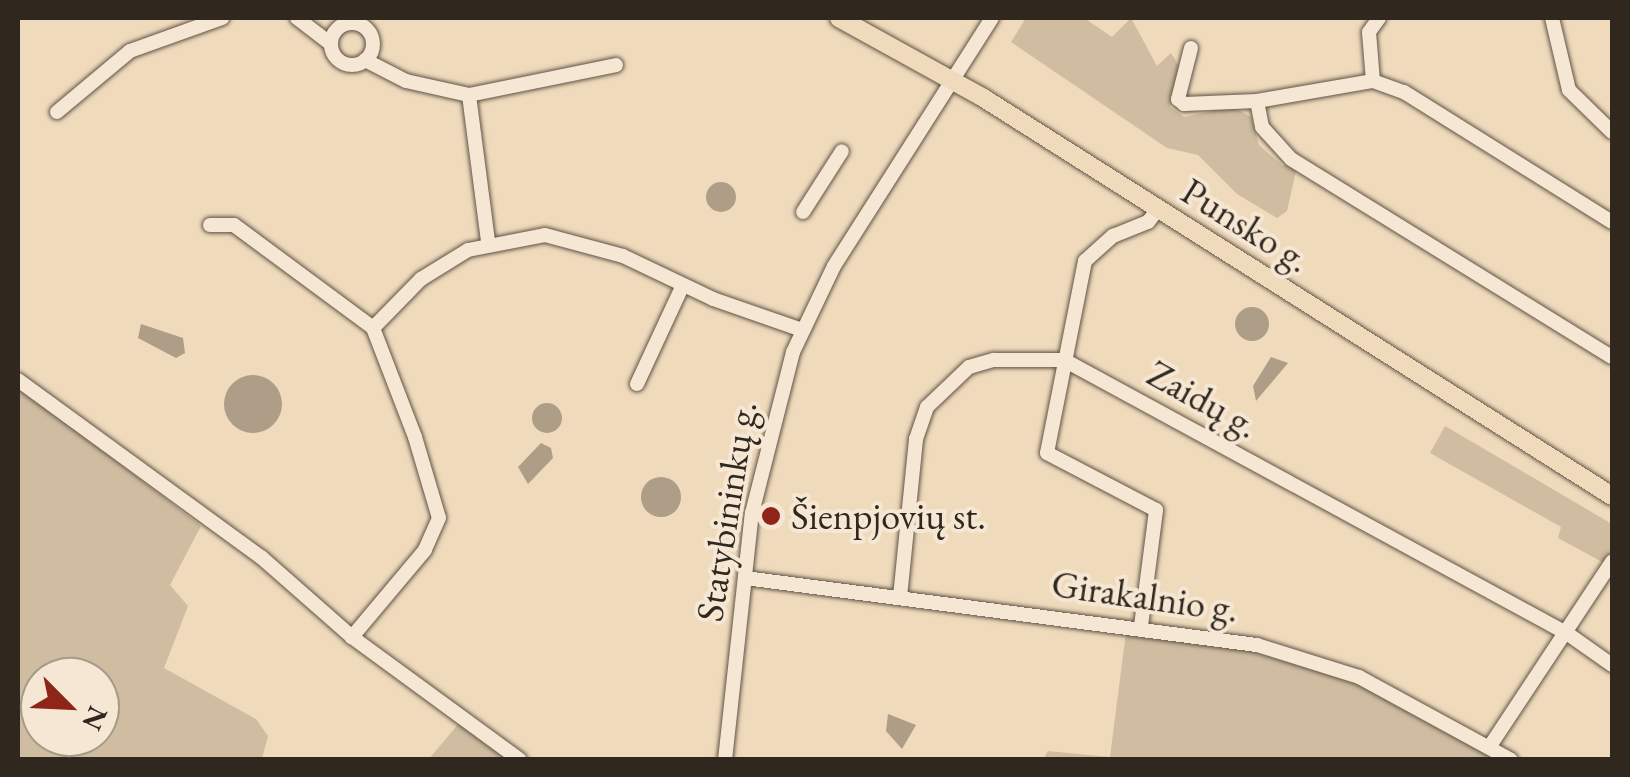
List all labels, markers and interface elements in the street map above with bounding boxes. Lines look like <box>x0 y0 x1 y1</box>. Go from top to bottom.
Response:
street label: Punsko g. <box>1173 168 1319 282</box>
street label: Zaidų g. <box>1140 350 1266 448</box>
street label: Statybininkų g. <box>686 398 766 624</box>
place label: Šienpjovių st. <box>791 493 986 539</box>
marker: Šienpjovių st. <box>760 505 782 527</box>
street label: Girakalnio g. <box>1049 560 1241 632</box>
north arrow <box>20 657 120 757</box>
text: N <box>75 701 117 736</box>

